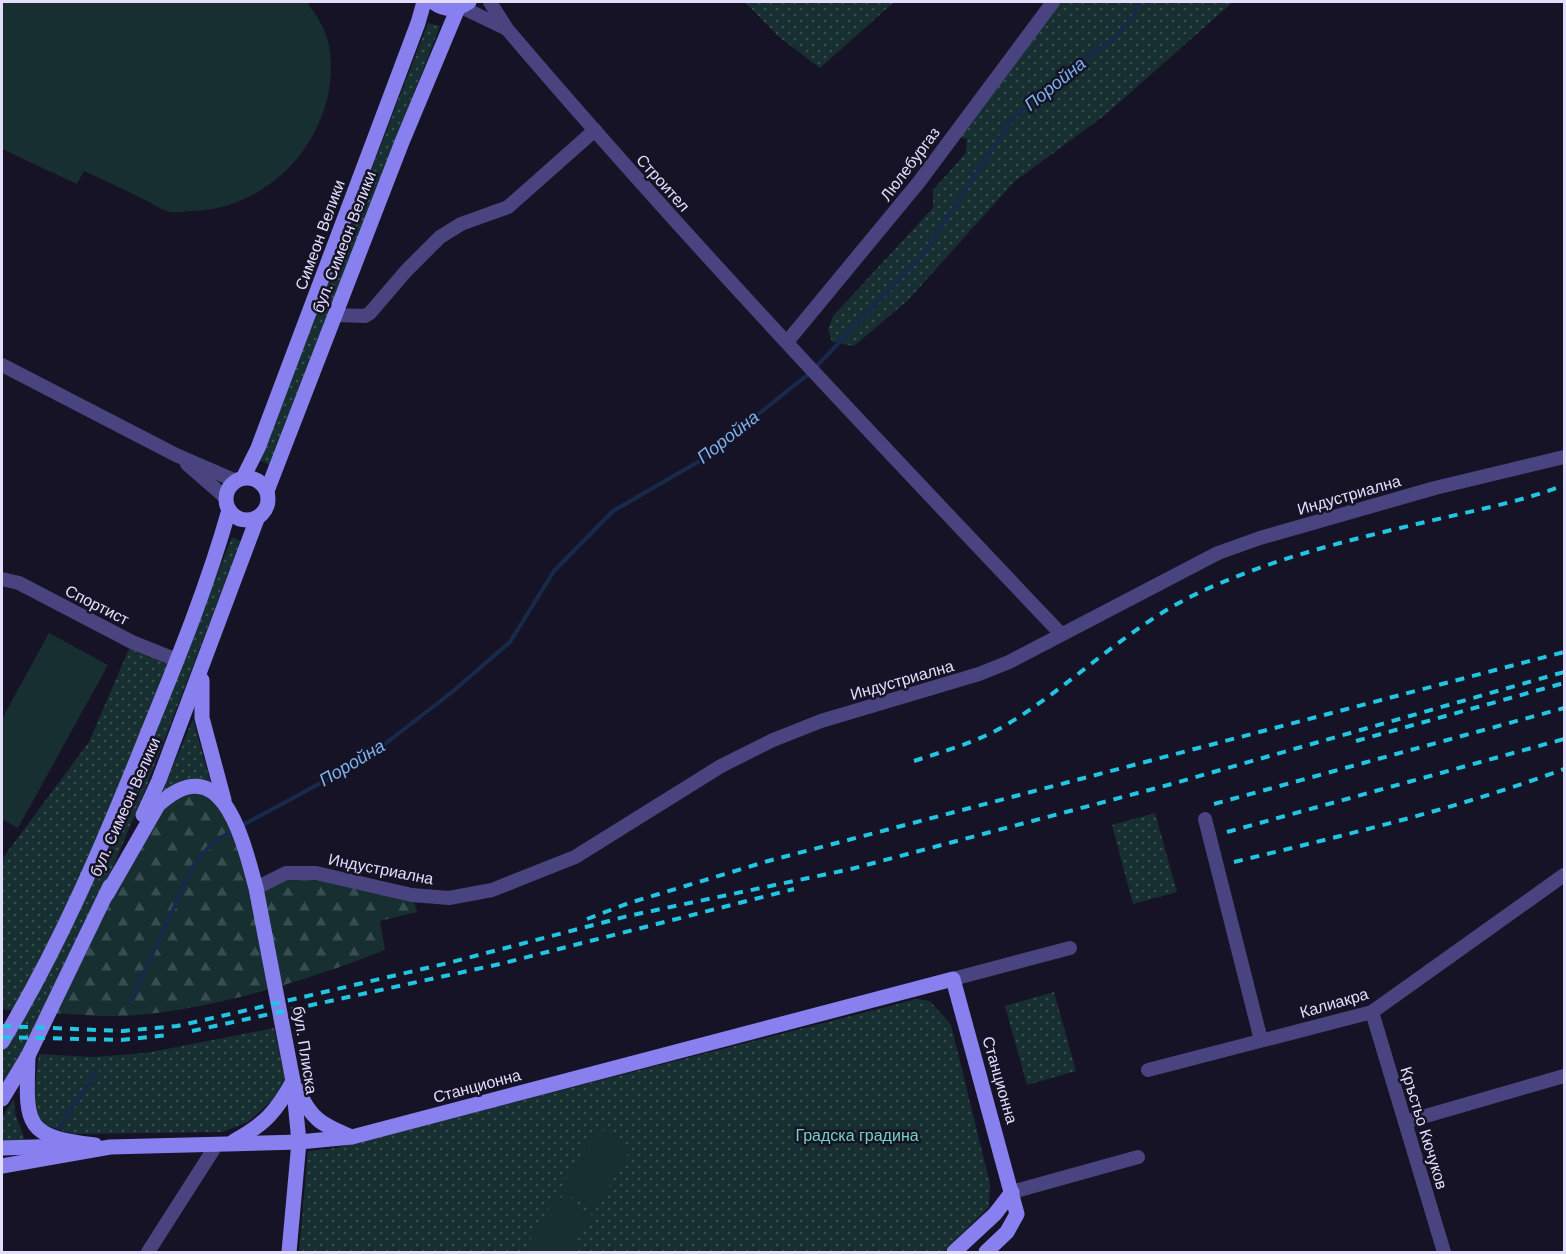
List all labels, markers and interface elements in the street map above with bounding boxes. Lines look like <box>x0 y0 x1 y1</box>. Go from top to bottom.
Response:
water label: Поройна <box>1020 53 1090 115</box>
street label: Люлебургаз <box>877 124 943 204</box>
street label: Строител <box>633 151 693 215</box>
street label: бул. Симеон Велики <box>309 169 379 315</box>
street label: Симеон Велики <box>292 178 348 292</box>
water label: Поройна <box>693 407 763 467</box>
street label: Индустриална <box>1295 472 1403 518</box>
street label: Спортист <box>62 582 132 629</box>
street label: Индустриална <box>848 657 956 703</box>
street label: бул. Симеон Велики <box>87 735 163 879</box>
water label: Поройна <box>316 736 388 790</box>
street label: Индустриална <box>327 850 435 888</box>
street label: Калиакра <box>1298 985 1370 1021</box>
street label: бул. Плиска <box>290 1005 320 1095</box>
street label: Станционна <box>979 1034 1021 1126</box>
street label: Кръстьо Кючуков <box>1397 1065 1451 1191</box>
street label: Станционна <box>431 1066 523 1106</box>
park label: Градска градина <box>795 1127 919 1144</box>

